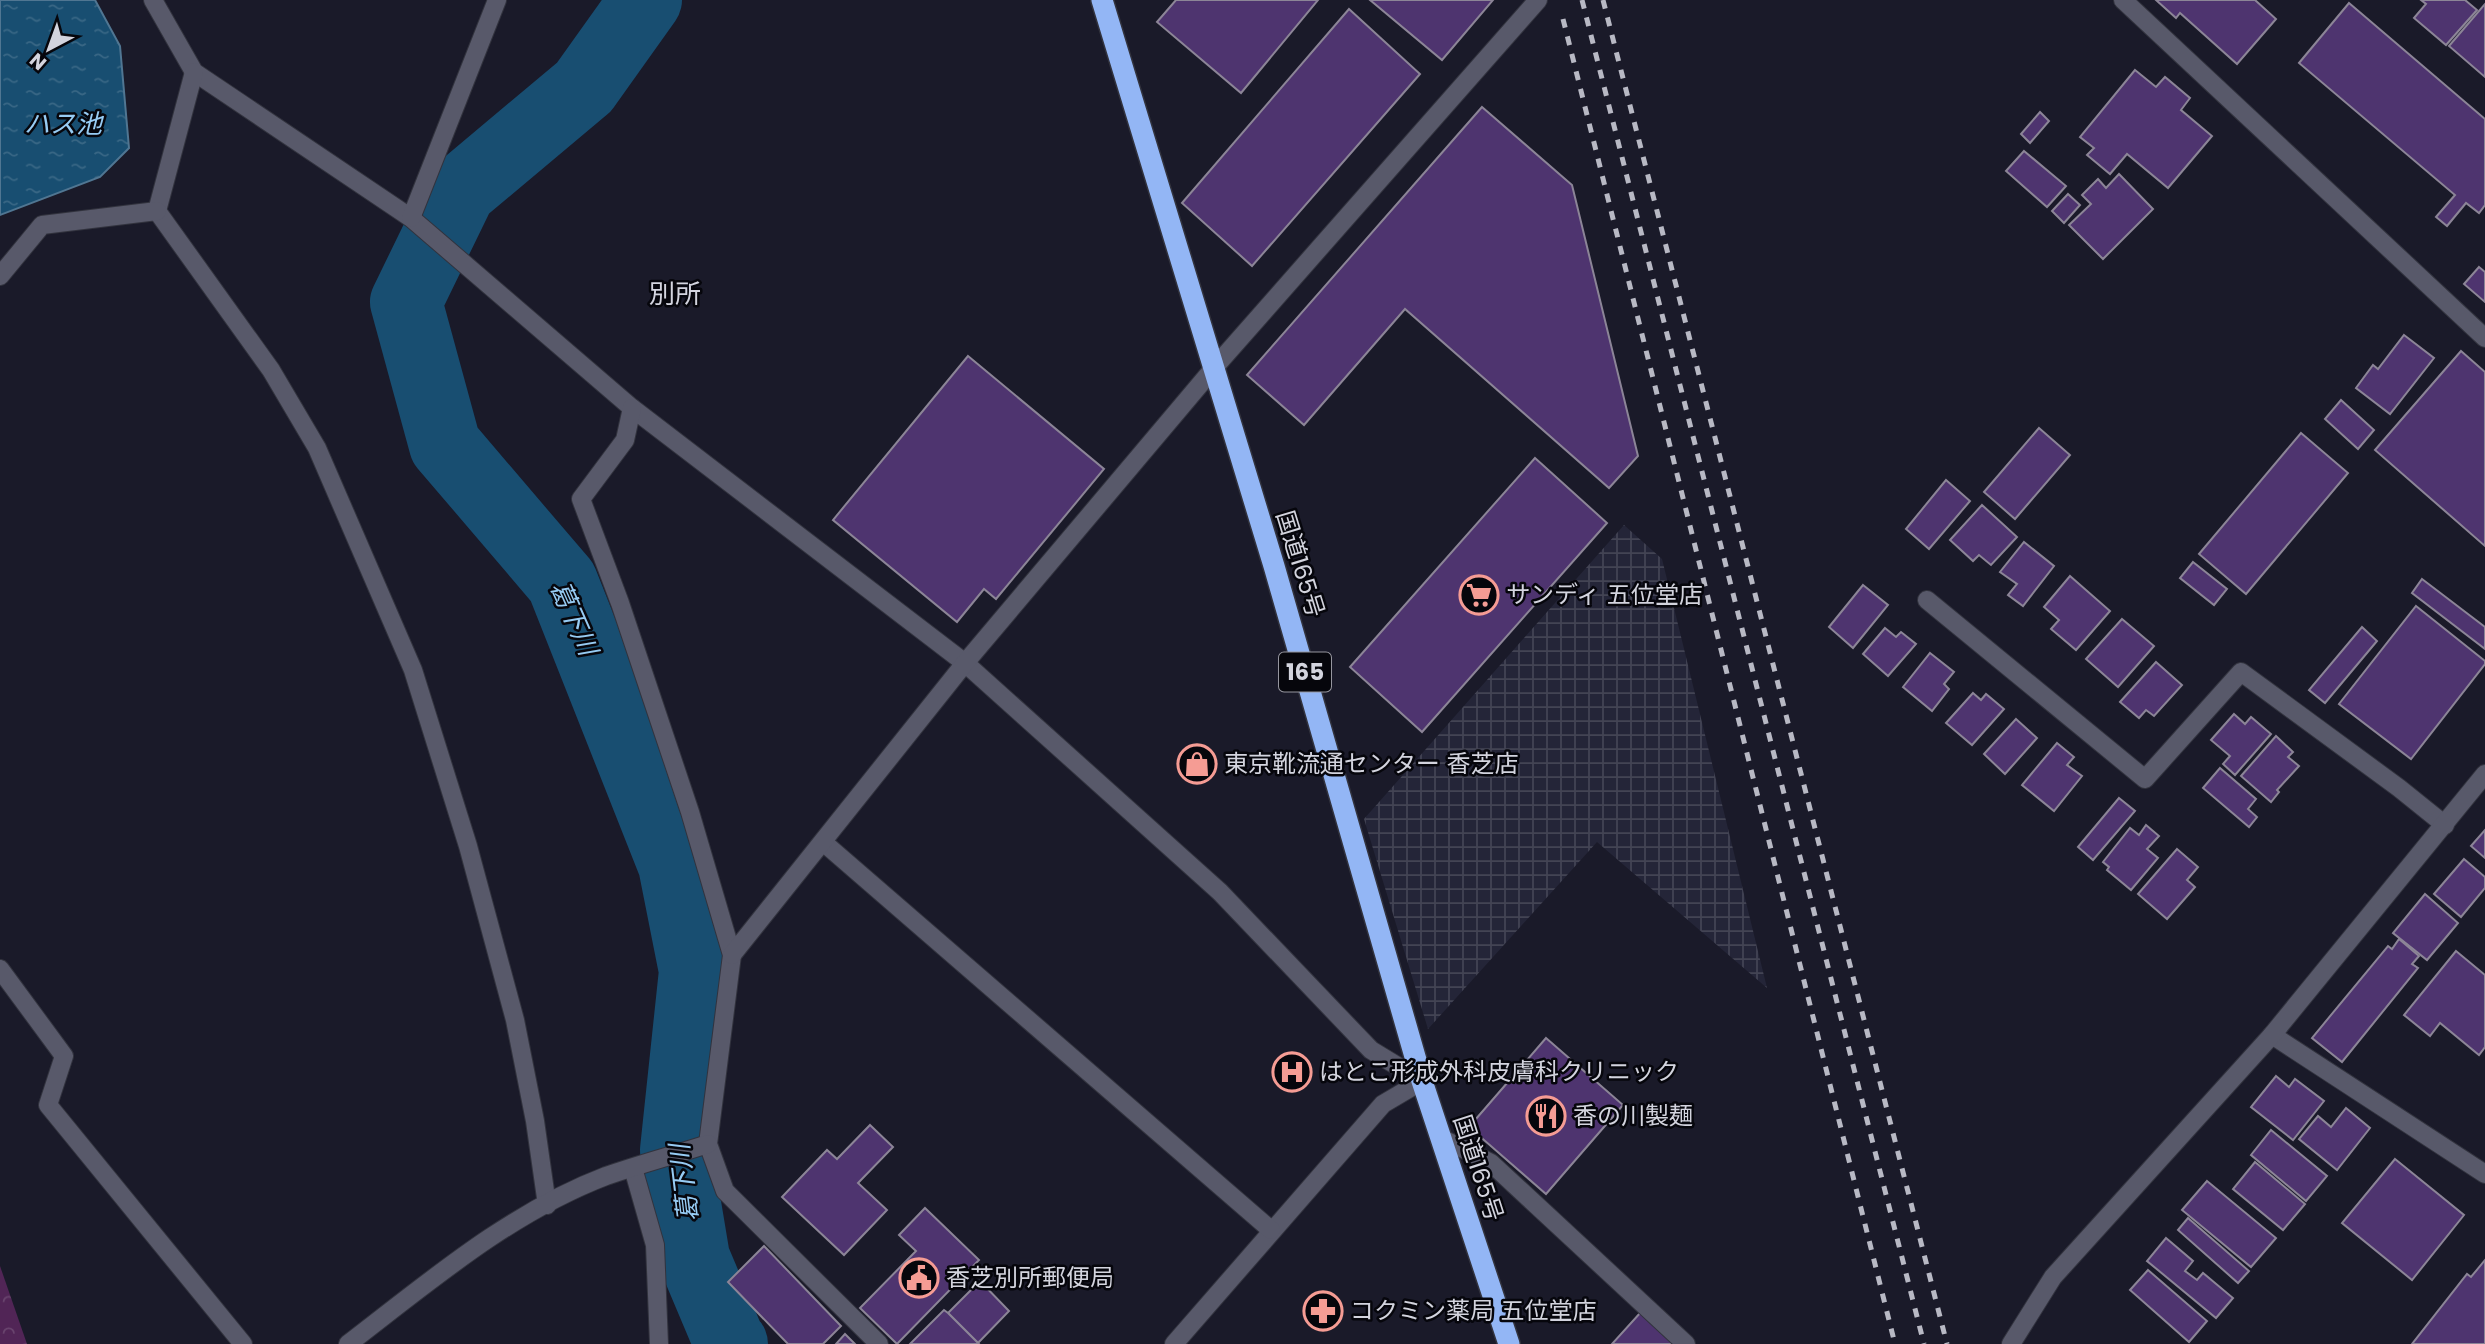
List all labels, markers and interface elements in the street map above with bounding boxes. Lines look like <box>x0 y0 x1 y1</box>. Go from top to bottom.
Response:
north arrow <box>14 14 84 84</box>
text: N <box>24 47 52 76</box>
water label: ハス池 <box>24 106 105 142</box>
district label: 別所 <box>649 276 701 312</box>
street label: 国道165号 <box>1269 506 1332 621</box>
supermarket icon: サンディ 五位堂店 <box>1458 574 1500 616</box>
water label: 葛下川 <box>542 575 608 664</box>
place label: サンディ 五位堂店 <box>1506 578 1703 611</box>
road number: 165 <box>1279 652 1331 692</box>
shop icon: 東京靴流通センター 香芝店 <box>1176 743 1218 785</box>
place label: 東京靴流通センター 香芝店 <box>1224 747 1518 780</box>
hospital icon: はとこ形成外科皮膚科クリニック <box>1271 1051 1313 1093</box>
place label: はとこ形成外科皮膚科クリニック <box>1319 1055 1679 1088</box>
restaurant icon: 香の川製麺 <box>1525 1095 1567 1137</box>
place label: 香の川製麺 <box>1573 1099 1693 1132</box>
street label: 国道165号 <box>1446 1110 1511 1225</box>
water label: 葛下川 <box>661 1139 707 1224</box>
public building icon: 香芝別所郵便局 <box>898 1257 940 1299</box>
place label: 香芝別所郵便局 <box>946 1261 1114 1294</box>
pharmacy icon: コクミン薬局 五位堂店 <box>1302 1290 1344 1332</box>
place label: コクミン薬局 五位堂店 <box>1350 1294 1596 1327</box>

